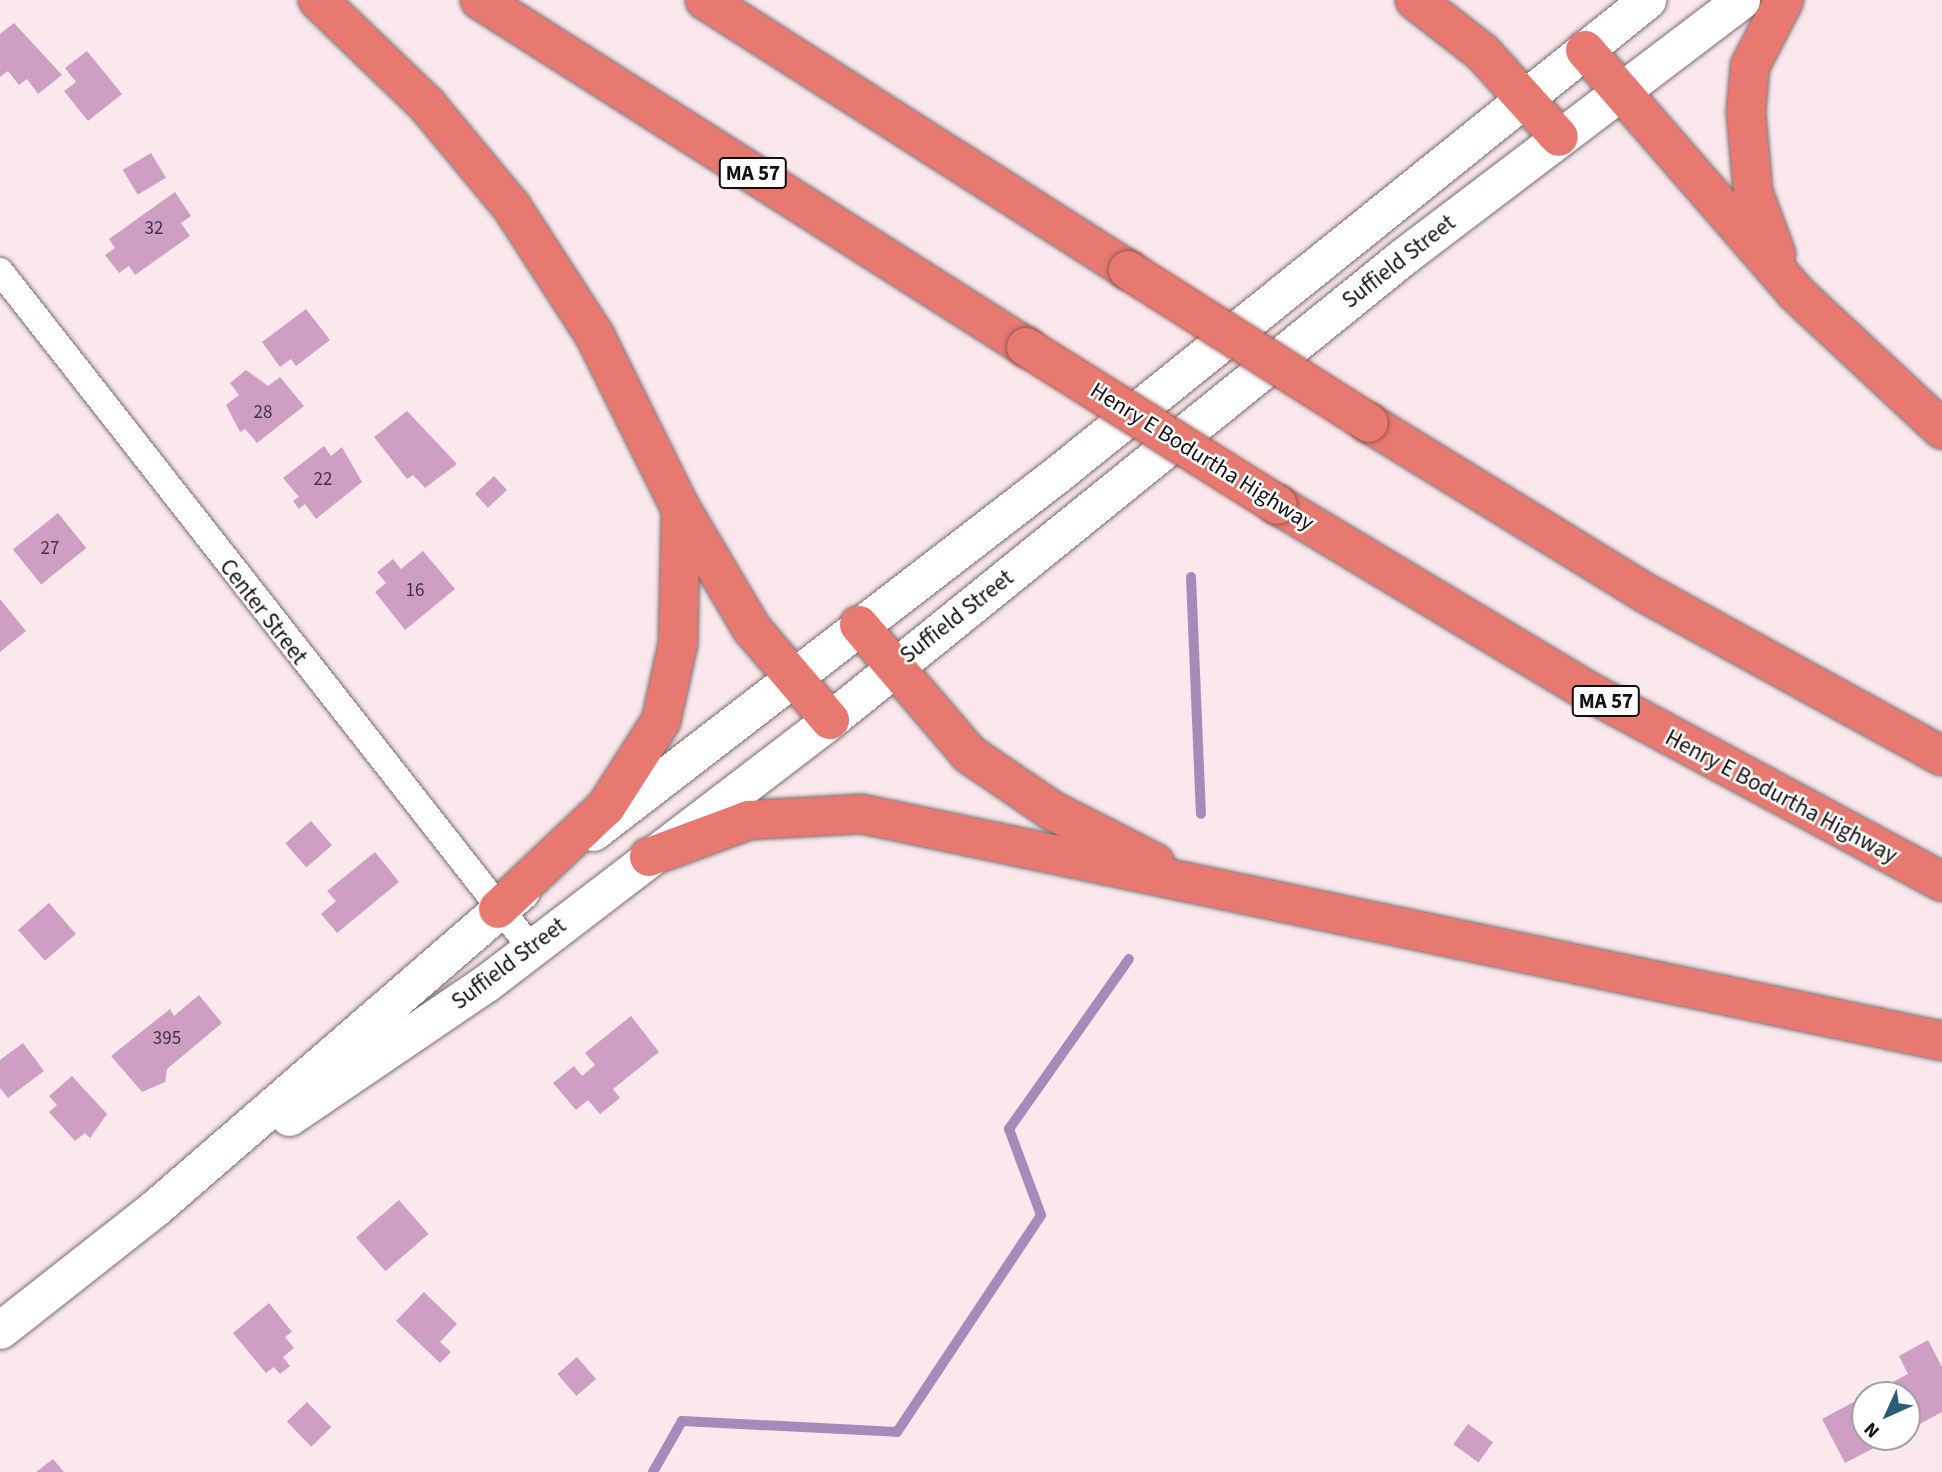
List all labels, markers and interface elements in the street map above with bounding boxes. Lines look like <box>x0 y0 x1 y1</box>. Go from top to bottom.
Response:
road number: MA 57 <box>718 156 788 190</box>
street label: Suffield Street <box>1337 209 1461 315</box>
house number: 32 <box>145 218 163 240</box>
street label: Henry E Bodurtha Highway <box>1085 377 1319 537</box>
house number: 28 <box>254 402 272 424</box>
house number: 22 <box>314 469 332 491</box>
house number: 27 <box>41 538 59 560</box>
street label: Center Street <box>213 554 313 670</box>
street label: Suffield Street <box>895 564 1019 670</box>
house number: 16 <box>406 580 424 602</box>
road number: MA 57 <box>1571 684 1641 718</box>
street label: Henry E Bodurtha Highway <box>1660 724 1902 870</box>
street label: Suffield Street <box>446 912 572 1016</box>
house number: 395 <box>153 1028 181 1050</box>
north arrow <box>1851 1381 1921 1451</box>
text: N <box>1858 1416 1886 1444</box>

